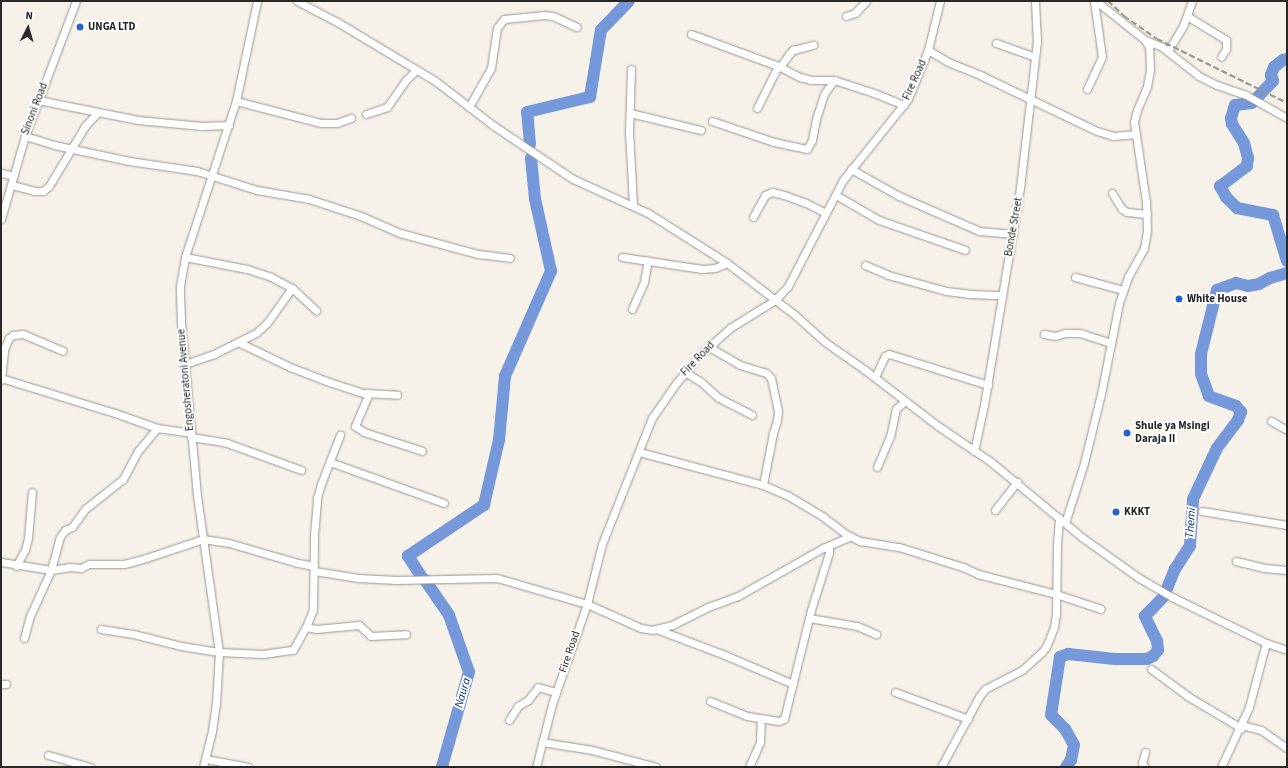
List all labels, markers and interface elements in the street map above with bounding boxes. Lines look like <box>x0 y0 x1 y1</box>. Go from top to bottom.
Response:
north arrow <box>8 8 48 48</box>
text: N <box>25 8 33 23</box>
place label: UNGA LTD <box>88 20 136 34</box>
marker: UNGA LTD <box>75 22 85 32</box>
street label: Fire Road <box>900 58 930 102</box>
street label: Sinoni Road <box>19 81 51 137</box>
street label: Bonde Street <box>1002 196 1026 258</box>
place label: White House <box>1187 292 1248 306</box>
marker: White House <box>1174 294 1184 304</box>
street label: Engosheratoni Avenue <box>175 328 197 432</box>
street label: Fire Road <box>678 339 718 379</box>
place label: Shule ya Msingi Daraja II <box>1135 420 1210 446</box>
marker: Shule ya Msingi Daraja II <box>1122 428 1132 438</box>
place label: KKKT <box>1124 505 1150 519</box>
marker: KKKT <box>1111 507 1121 517</box>
water label: Themi <box>1183 507 1199 539</box>
street label: Fire Road <box>557 629 583 675</box>
water label: Naura <box>452 676 474 710</box>

